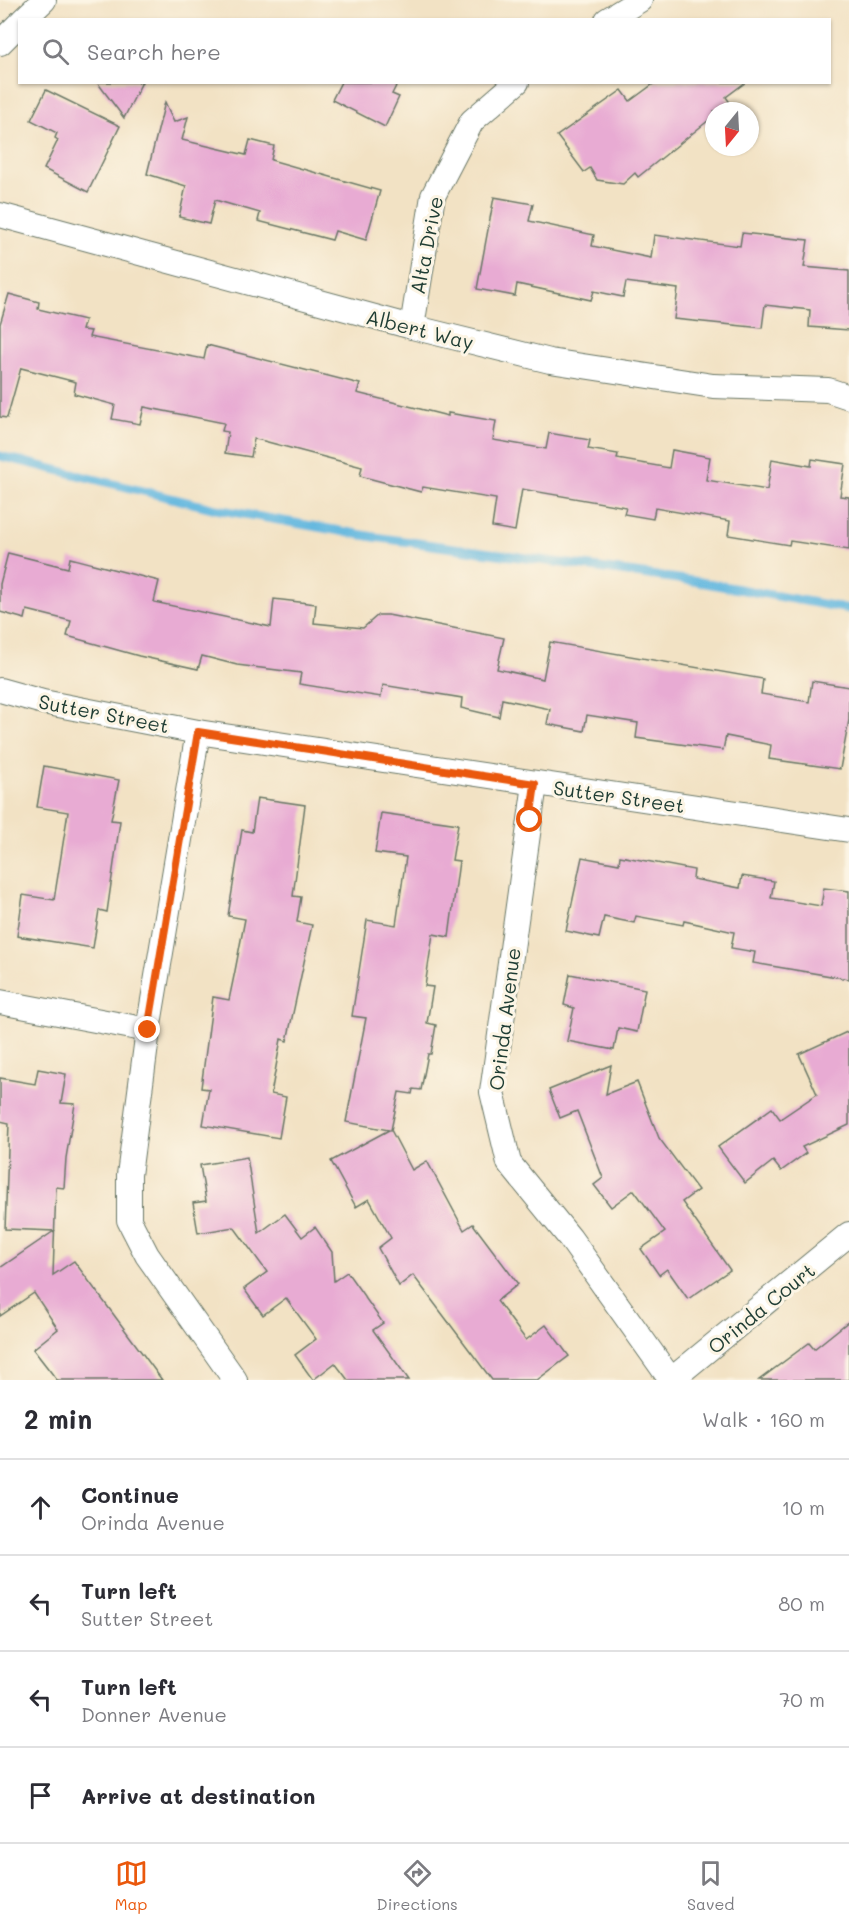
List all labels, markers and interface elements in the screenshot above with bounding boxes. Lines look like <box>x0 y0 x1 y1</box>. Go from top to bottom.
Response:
search box <box>18 18 831 84</box>
icon: search <box>39 35 72 68</box>
text: Search here <box>87 37 221 66</box>
north arrow <box>705 102 759 156</box>
street label: Alta Drive <box>404 194 448 296</box>
street label: Albert Way <box>364 303 476 355</box>
street label: Sutter Street <box>37 688 171 738</box>
street label: Sutter Street <box>552 774 686 818</box>
route start <box>516 806 542 832</box>
street label: Orinda Avenue <box>482 946 526 1092</box>
route end <box>134 1016 160 1042</box>
street label: Orinda Court <box>702 1257 820 1359</box>
text: 2 min <box>24 1402 92 1436</box>
text: Walk · 160 m <box>702 1406 825 1432</box>
text: Continue <box>81 1480 179 1509</box>
icon: ahead <box>24 1491 57 1524</box>
text: 10 m <box>781 1494 825 1520</box>
text: Orinda Avenue <box>81 1509 225 1535</box>
text: Turn left <box>81 1576 177 1605</box>
icon: left <box>24 1587 57 1620</box>
text: 80 m <box>778 1590 825 1616</box>
text: Sutter Street <box>81 1605 213 1631</box>
text: Turn left <box>81 1672 177 1701</box>
icon: left <box>24 1683 57 1716</box>
text: 70 m <box>779 1686 825 1712</box>
text: Donner Avenue <box>81 1701 227 1727</box>
icon: arrive <box>24 1779 57 1812</box>
text: Arrive at destination <box>81 1781 316 1810</box>
tab: Map <box>115 1857 148 1914</box>
tab: Directions <box>377 1857 458 1914</box>
tab: Saved <box>687 1857 734 1914</box>

